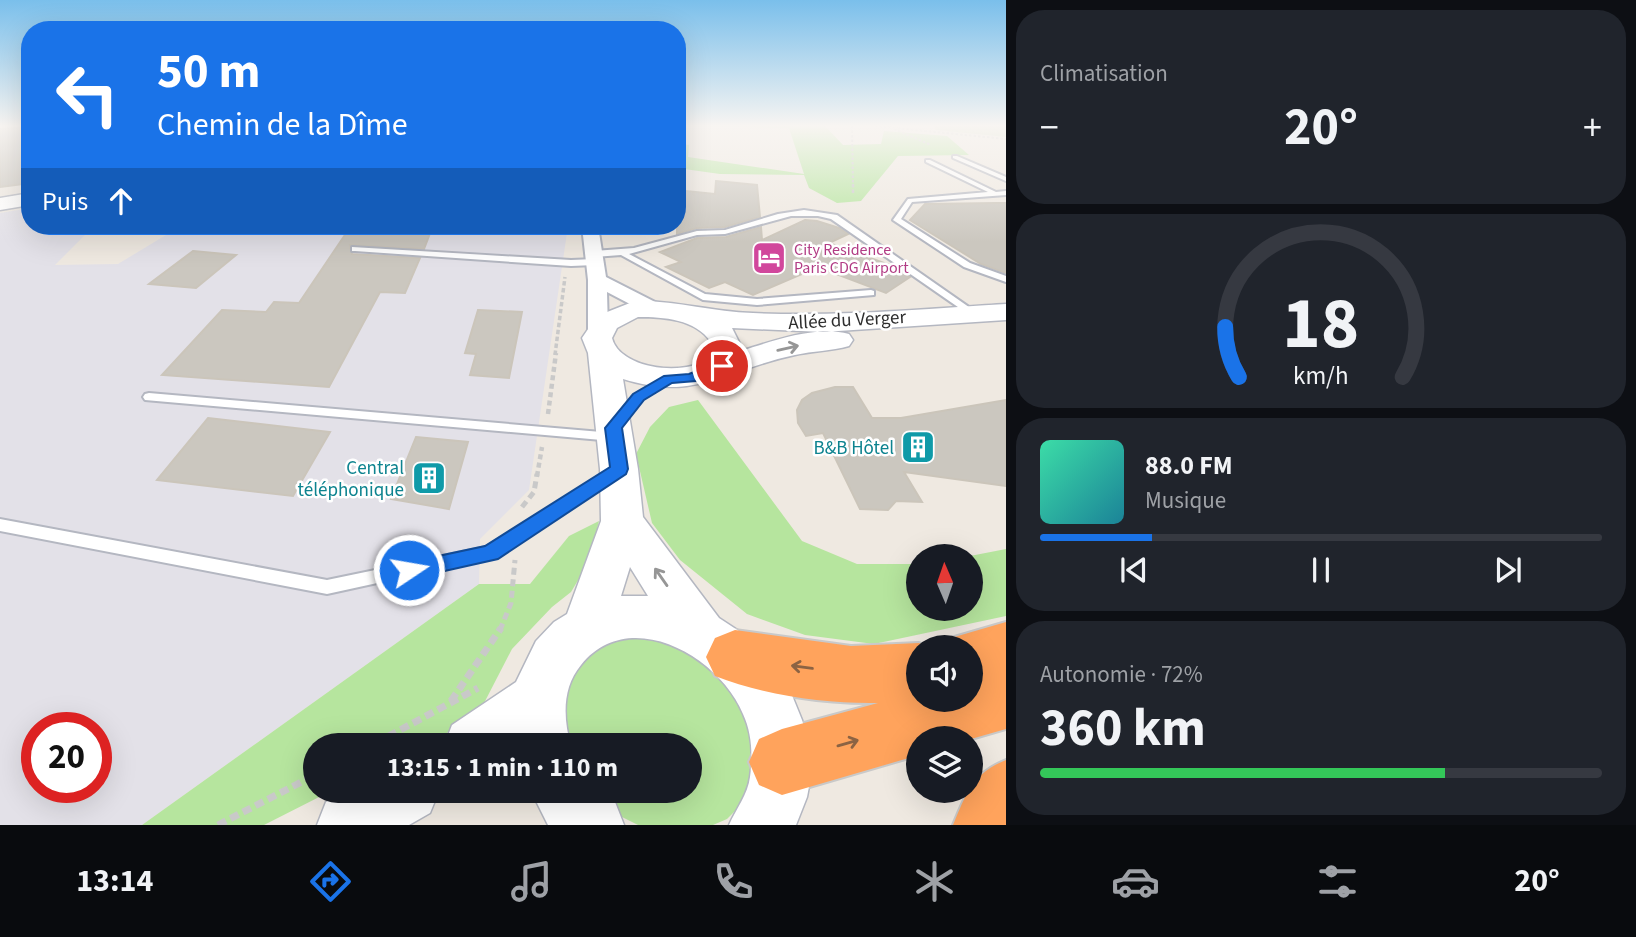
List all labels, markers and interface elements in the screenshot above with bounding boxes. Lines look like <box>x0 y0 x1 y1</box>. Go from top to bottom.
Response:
text: 50 m <box>157 37 261 107</box>
icon: left <box>42 49 133 140</box>
text: Climatisation <box>1040 57 1168 90</box>
text: 20° <box>1284 91 1358 165</box>
text: − <box>1040 101 1059 155</box>
text: + <box>1583 101 1602 155</box>
text: Chemin de la Dîme <box>157 102 408 148</box>
icon: ahead <box>102 182 140 220</box>
text: Puis <box>42 183 88 220</box>
hotel icon: City Residence Paris CDG Airport <box>750 239 788 277</box>
place label: City Residence Paris CDG Airport <box>794 239 909 279</box>
text: 18 <box>1283 272 1359 376</box>
street label: Allée du Verger <box>787 304 907 337</box>
pin <box>692 336 752 396</box>
one-way arrow <box>776 341 798 354</box>
icon: arrive <box>703 347 741 385</box>
text: km/h <box>1293 357 1349 393</box>
building icon: B&B Hôtel <box>899 428 937 466</box>
place label: B&B Hôtel <box>813 435 894 462</box>
text: 88.0 FM <box>1145 447 1233 484</box>
place label: Central téléphonique <box>298 455 404 504</box>
building icon: Central téléphonique <box>410 459 448 497</box>
text: Musique <box>1145 484 1226 517</box>
position arrow <box>372 533 446 607</box>
north arrow <box>906 544 984 621</box>
map controls <box>906 544 983 803</box>
icon: previous <box>1115 551 1153 589</box>
icon: pause <box>1302 551 1340 589</box>
icon: next <box>1489 551 1527 589</box>
one-way arrow <box>654 568 668 587</box>
button: sound <box>906 635 983 712</box>
text: Autonomie · 72% <box>1040 658 1203 691</box>
one-way arrow <box>791 660 814 673</box>
text: 360 km <box>1040 692 1206 766</box>
speed limit sign: 20 <box>21 712 112 803</box>
button: layers <box>906 726 983 803</box>
one-way arrow <box>837 735 859 748</box>
text: 13:15 · 1 min · 110 m <box>387 749 618 786</box>
icon: directions <box>306 857 355 906</box>
icon: music <box>507 857 556 906</box>
icon: phone <box>709 857 758 906</box>
icon: climate <box>910 857 959 906</box>
icon: car <box>1111 857 1160 906</box>
icon: filters <box>1313 857 1362 906</box>
text: 13:14 <box>76 858 153 904</box>
text: 20° <box>1514 858 1560 904</box>

